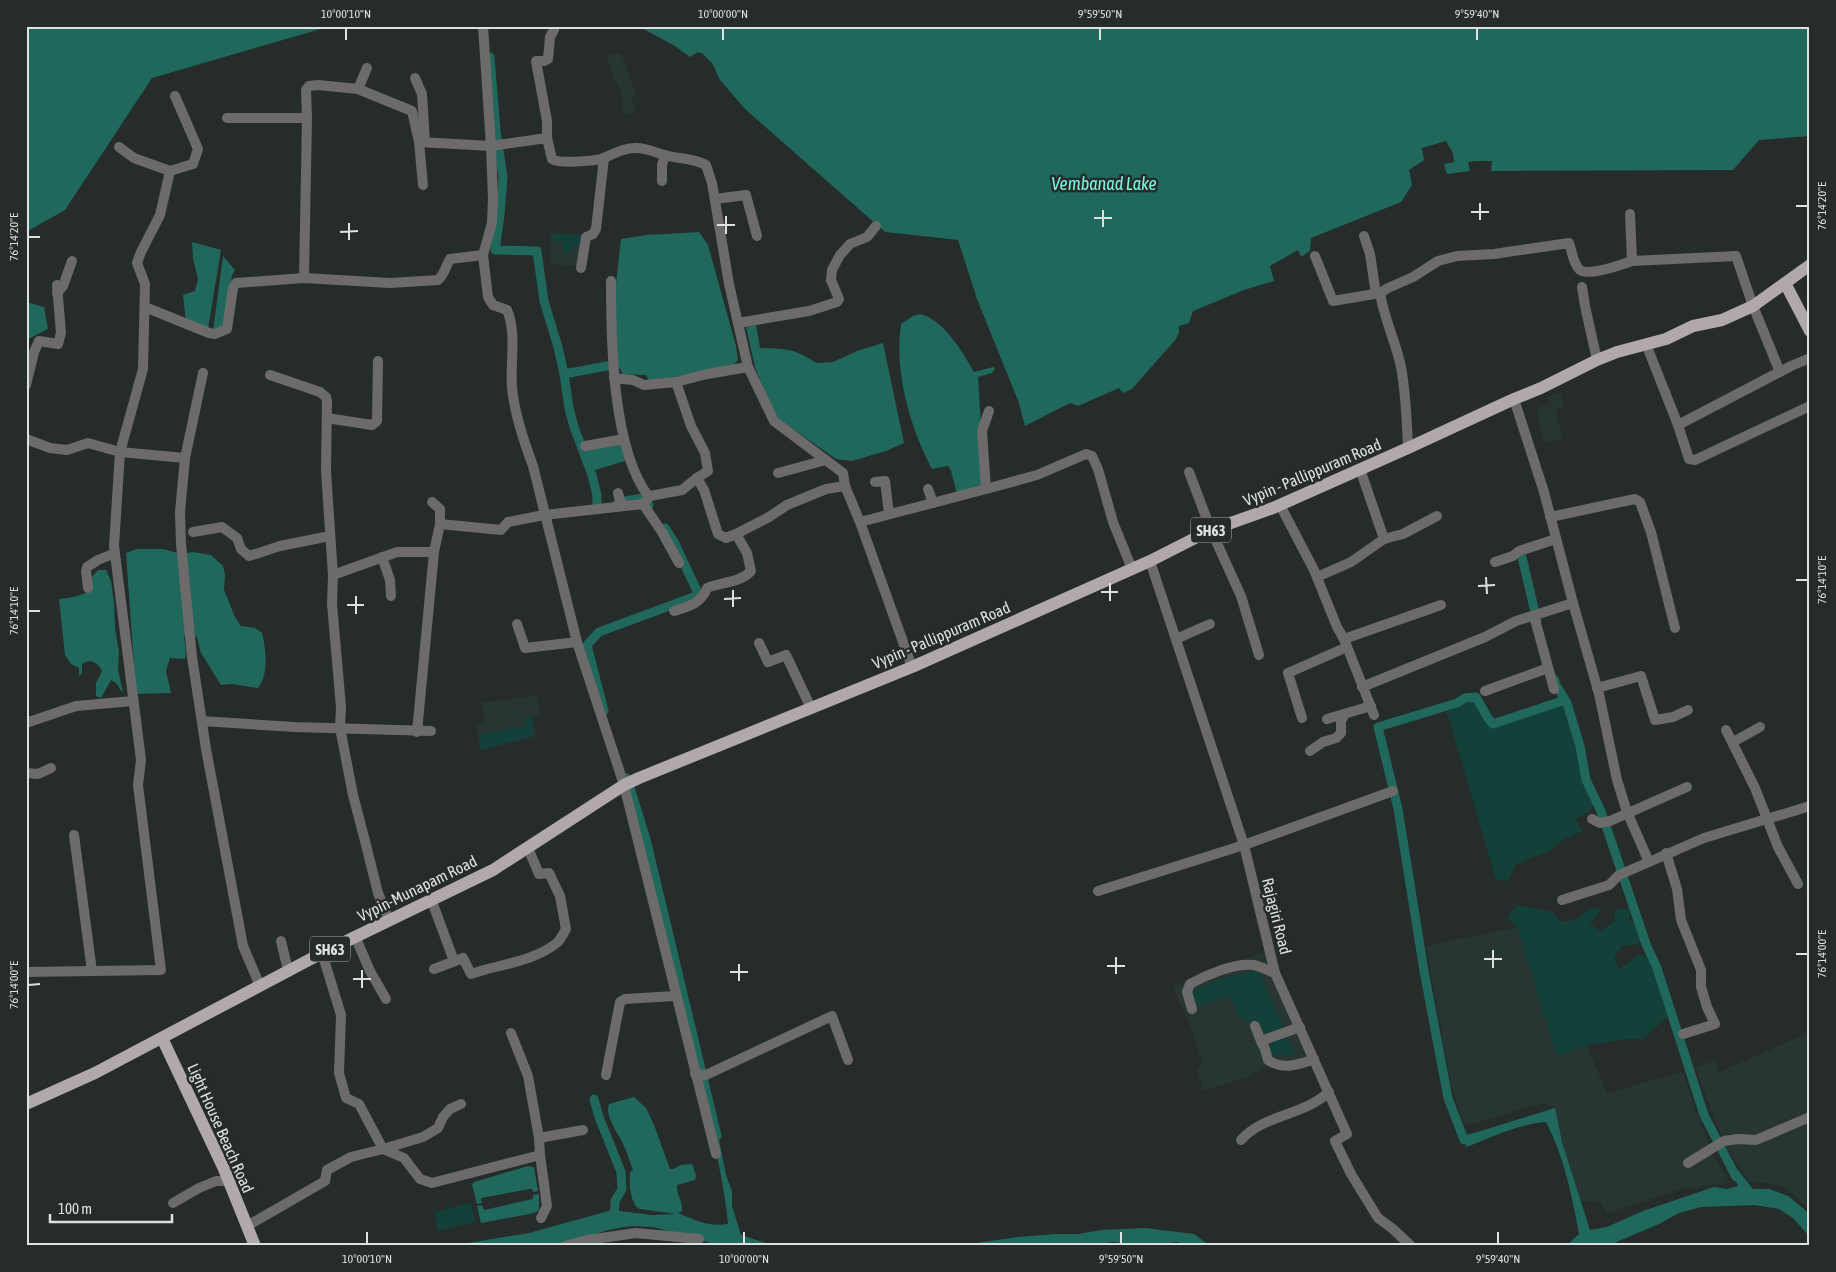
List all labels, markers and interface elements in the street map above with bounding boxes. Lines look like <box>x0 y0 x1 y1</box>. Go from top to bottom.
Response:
text: 10°00'10"N <box>321 7 371 21</box>
text: 10°00'00"N <box>698 7 748 21</box>
text: 9°59'50"N <box>1078 7 1122 21</box>
text: 9°59'40"N <box>1455 7 1499 21</box>
water label: Vembanad Lake <box>1051 173 1157 194</box>
text: 76°14'20"E <box>1815 182 1829 230</box>
text: 76°14'20"E <box>7 213 21 261</box>
street label: Vypin - Pallippuram Road <box>1240 435 1384 510</box>
road number: SH63 <box>1191 518 1231 542</box>
text: 76°14'10"E <box>1815 556 1829 604</box>
text: 76°14'10"E <box>7 587 21 635</box>
street label: Vypin - Pallippuram Road <box>869 598 1013 673</box>
street label: Vypin-Munapam Road <box>354 851 480 926</box>
street label: Rajagiri Road <box>1258 876 1295 956</box>
text: 76°14'00"E <box>1815 930 1829 978</box>
road number: SH63 <box>310 936 350 962</box>
text: 76°14'00"E <box>7 961 21 1009</box>
street label: Light House Beach Road <box>183 1061 258 1196</box>
scale bar <box>50 1192 172 1224</box>
text: 100 m <box>58 1200 92 1217</box>
text: 10°00'10"N <box>342 1252 392 1266</box>
text: 10°00'00"N <box>719 1252 769 1266</box>
text: 9°59'50"N <box>1099 1252 1143 1266</box>
text: 9°59'40"N <box>1476 1252 1520 1266</box>

